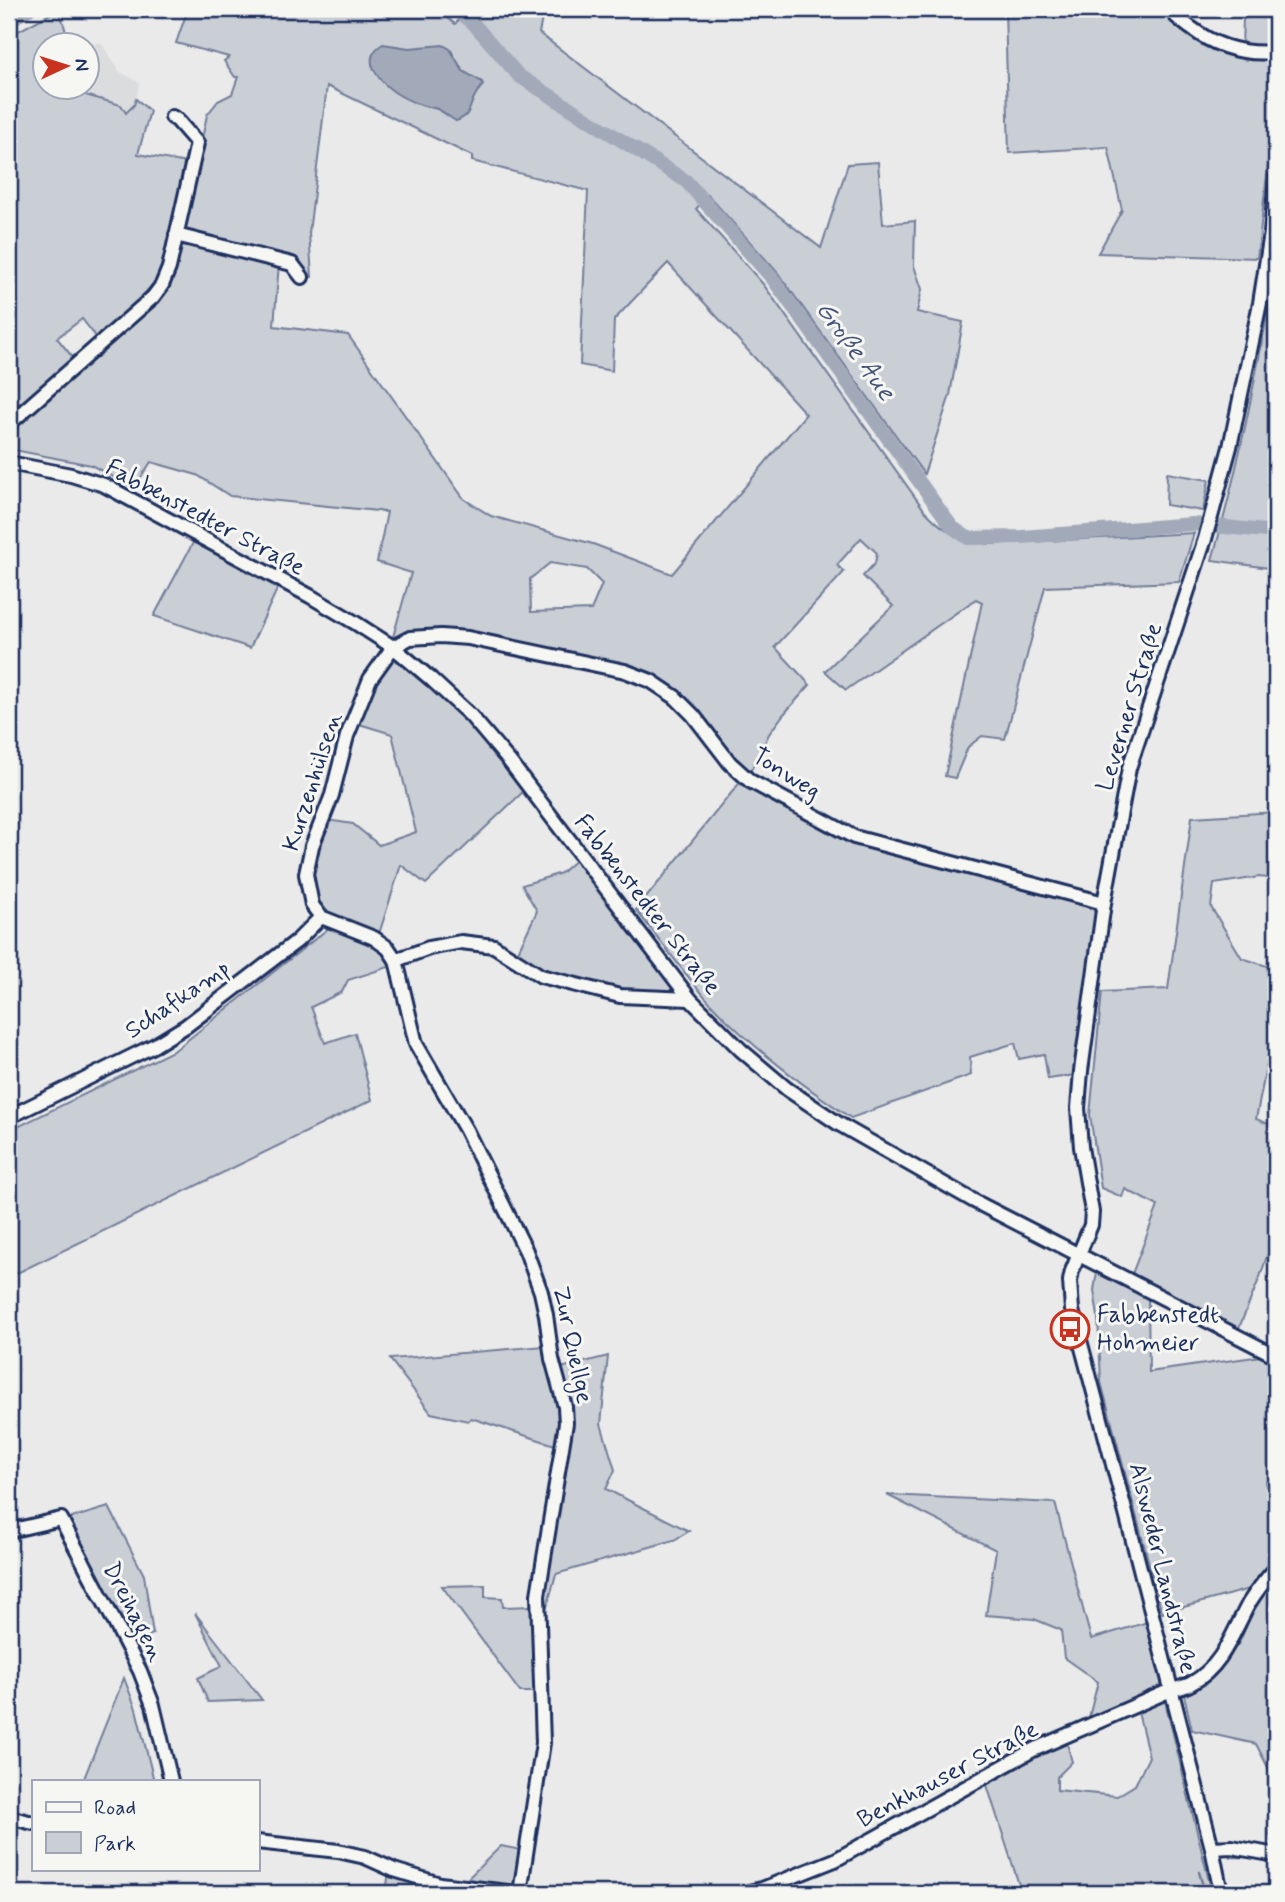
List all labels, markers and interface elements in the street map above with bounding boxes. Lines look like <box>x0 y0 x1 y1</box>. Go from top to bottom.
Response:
north arrow <box>32 32 102 102</box>
text: N <box>69 58 94 72</box>
water label: Große Aue <box>807 294 903 409</box>
street label: Fabbenstedter Straße <box>100 452 310 584</box>
street label: Leverner Straße <box>1090 619 1170 795</box>
street label: Kurzenhülsen <box>276 708 350 855</box>
street label: Tonweg <box>746 741 826 807</box>
street label: Fabbenstedter Straße <box>567 808 727 1002</box>
street label: Schafkamp <box>119 953 237 1047</box>
street label: Zur Quellge <box>542 1283 600 1407</box>
place label: Fabbenstedt Hohmeier <box>1097 1300 1219 1359</box>
bus stop icon: Fabbenstedt Hohmeier <box>1049 1308 1091 1350</box>
street label: Alsweder Landstraße <box>1121 1460 1203 1677</box>
street label: Dreihagen <box>92 1557 171 1669</box>
street label: Benkhauser Straße <box>852 1714 1044 1836</box>
legend <box>32 1780 259 1870</box>
text: Road <box>94 1794 136 1822</box>
text: Park <box>94 1830 136 1858</box>

